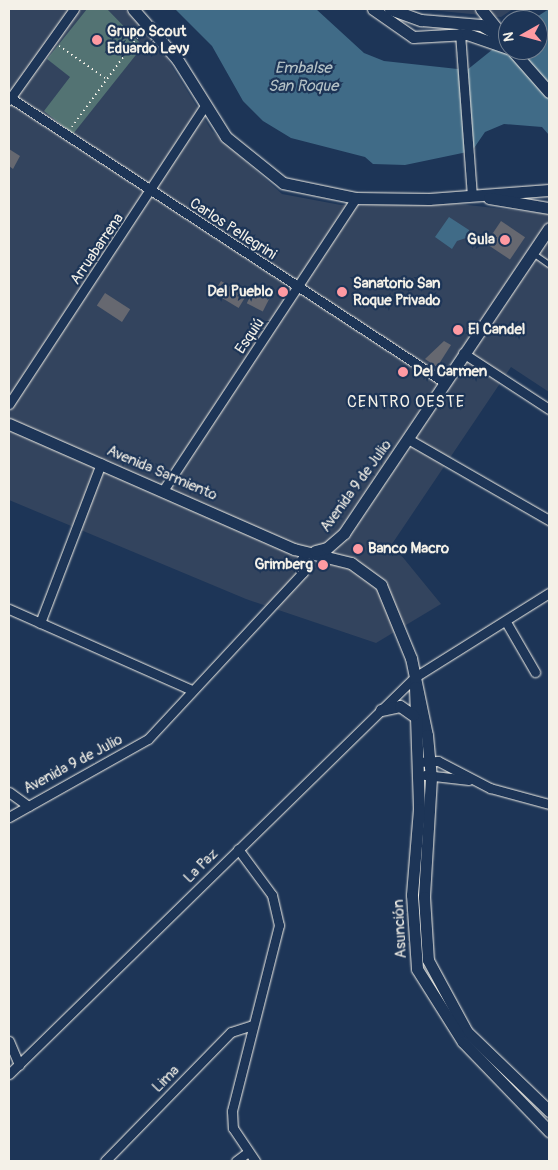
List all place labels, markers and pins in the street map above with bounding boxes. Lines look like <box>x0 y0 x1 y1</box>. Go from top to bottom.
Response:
place label: Grupo Scout Eduardo Levy <box>107 22 189 57</box>
marker: Grupo Scout Eduardo Levy <box>91 34 103 46</box>
place label: Gula <box>467 231 495 249</box>
marker: Gula <box>499 234 511 246</box>
place label: Sanatorio San Roque Privado <box>353 274 440 309</box>
place label: Del Pueblo <box>207 283 273 301</box>
marker: Sanatorio San Roque Privado <box>335 285 349 299</box>
marker: Del Pueblo <box>277 286 289 298</box>
place label: El Candel <box>468 321 525 339</box>
marker: El Candel <box>452 324 464 336</box>
place label: Del Carmen <box>413 363 487 381</box>
marker: Del Carmen <box>397 366 409 378</box>
place label: Banco Macro <box>368 540 449 558</box>
marker: Banco Macro <box>352 543 364 555</box>
place label: Grimberg <box>254 556 313 574</box>
marker: Grimberg <box>317 559 329 571</box>

